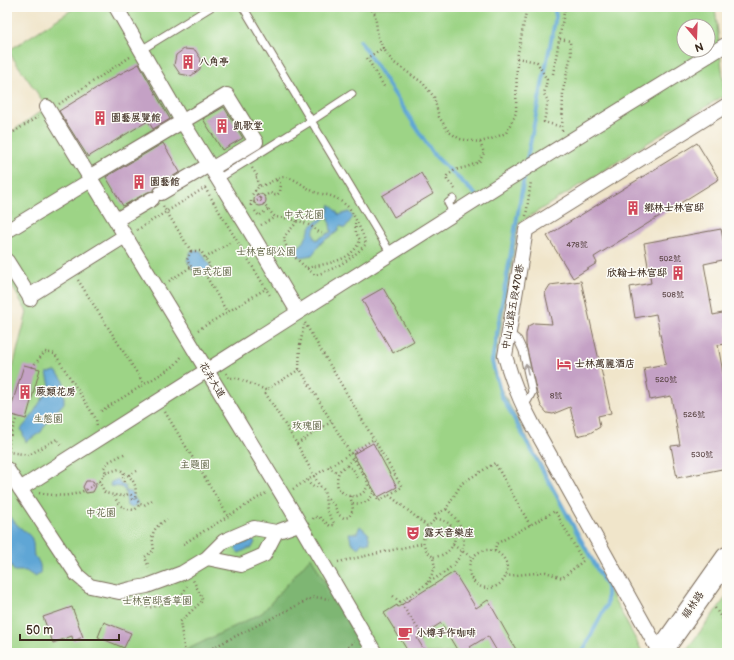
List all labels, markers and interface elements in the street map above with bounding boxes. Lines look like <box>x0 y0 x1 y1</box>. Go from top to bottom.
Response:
north arrow <box>676 18 716 58</box>
text: N <box>693 39 705 54</box>
building icon: 八角亭 <box>180 54 196 70</box>
place label: 八角亭 <box>199 56 229 68</box>
building icon: 園藝展覽館 <box>92 110 108 126</box>
place label: 園藝展覽館 <box>111 112 161 124</box>
building icon: 凱歌堂 <box>214 118 230 134</box>
place label: 凱歌堂 <box>233 120 263 132</box>
building icon: 園藝館 <box>131 174 147 190</box>
place label: 園藝館 <box>150 176 180 188</box>
building icon: 鄉林士林官邸 <box>625 200 641 216</box>
place label: 鄉林士林官邸 <box>644 202 704 214</box>
park label: 中式花園 <box>284 209 324 221</box>
house number: 478號 <box>566 240 588 249</box>
park label: 士林官邸公園 <box>236 246 296 258</box>
house number: 502號 <box>659 254 681 263</box>
street label: 中山北路五段470巷 <box>500 262 527 351</box>
building icon: 欣翰士林官邸 <box>670 265 686 281</box>
park label: 西式花園 <box>192 266 232 278</box>
place label: 欣翰士林官邸 <box>607 267 667 279</box>
house number: 508號 <box>662 290 684 299</box>
hotel icon: 士林萬麗酒店 <box>556 356 572 372</box>
place label: 士林萬麗酒店 <box>575 358 635 370</box>
street label: 花卉大道 <box>197 360 227 400</box>
one-way arrow <box>523 363 531 376</box>
house number: 520號 <box>655 375 677 384</box>
building icon: 蕨類花房 <box>17 384 33 400</box>
place label: 蕨類花房 <box>36 386 76 398</box>
house number: 8號 <box>550 391 562 400</box>
house number: 526號 <box>683 410 705 419</box>
park label: 生態園 <box>33 413 63 425</box>
park label: 玫瑰園 <box>292 420 322 432</box>
house number: 530號 <box>691 450 713 459</box>
park label: 主題園 <box>180 459 210 471</box>
park label: 中花園 <box>86 507 116 519</box>
theatre icon: 露天音樂座 <box>405 525 421 541</box>
place label: 露天音樂座 <box>424 527 474 539</box>
street label: 福林路 <box>679 589 707 621</box>
park label: 士林官邸香草園 <box>122 595 192 607</box>
scale bar <box>20 616 119 642</box>
text: 50 m <box>26 623 53 638</box>
cafe icon: 小樽手作咖啡 <box>397 625 413 641</box>
place label: 小樽手作咖啡 <box>416 627 476 639</box>

